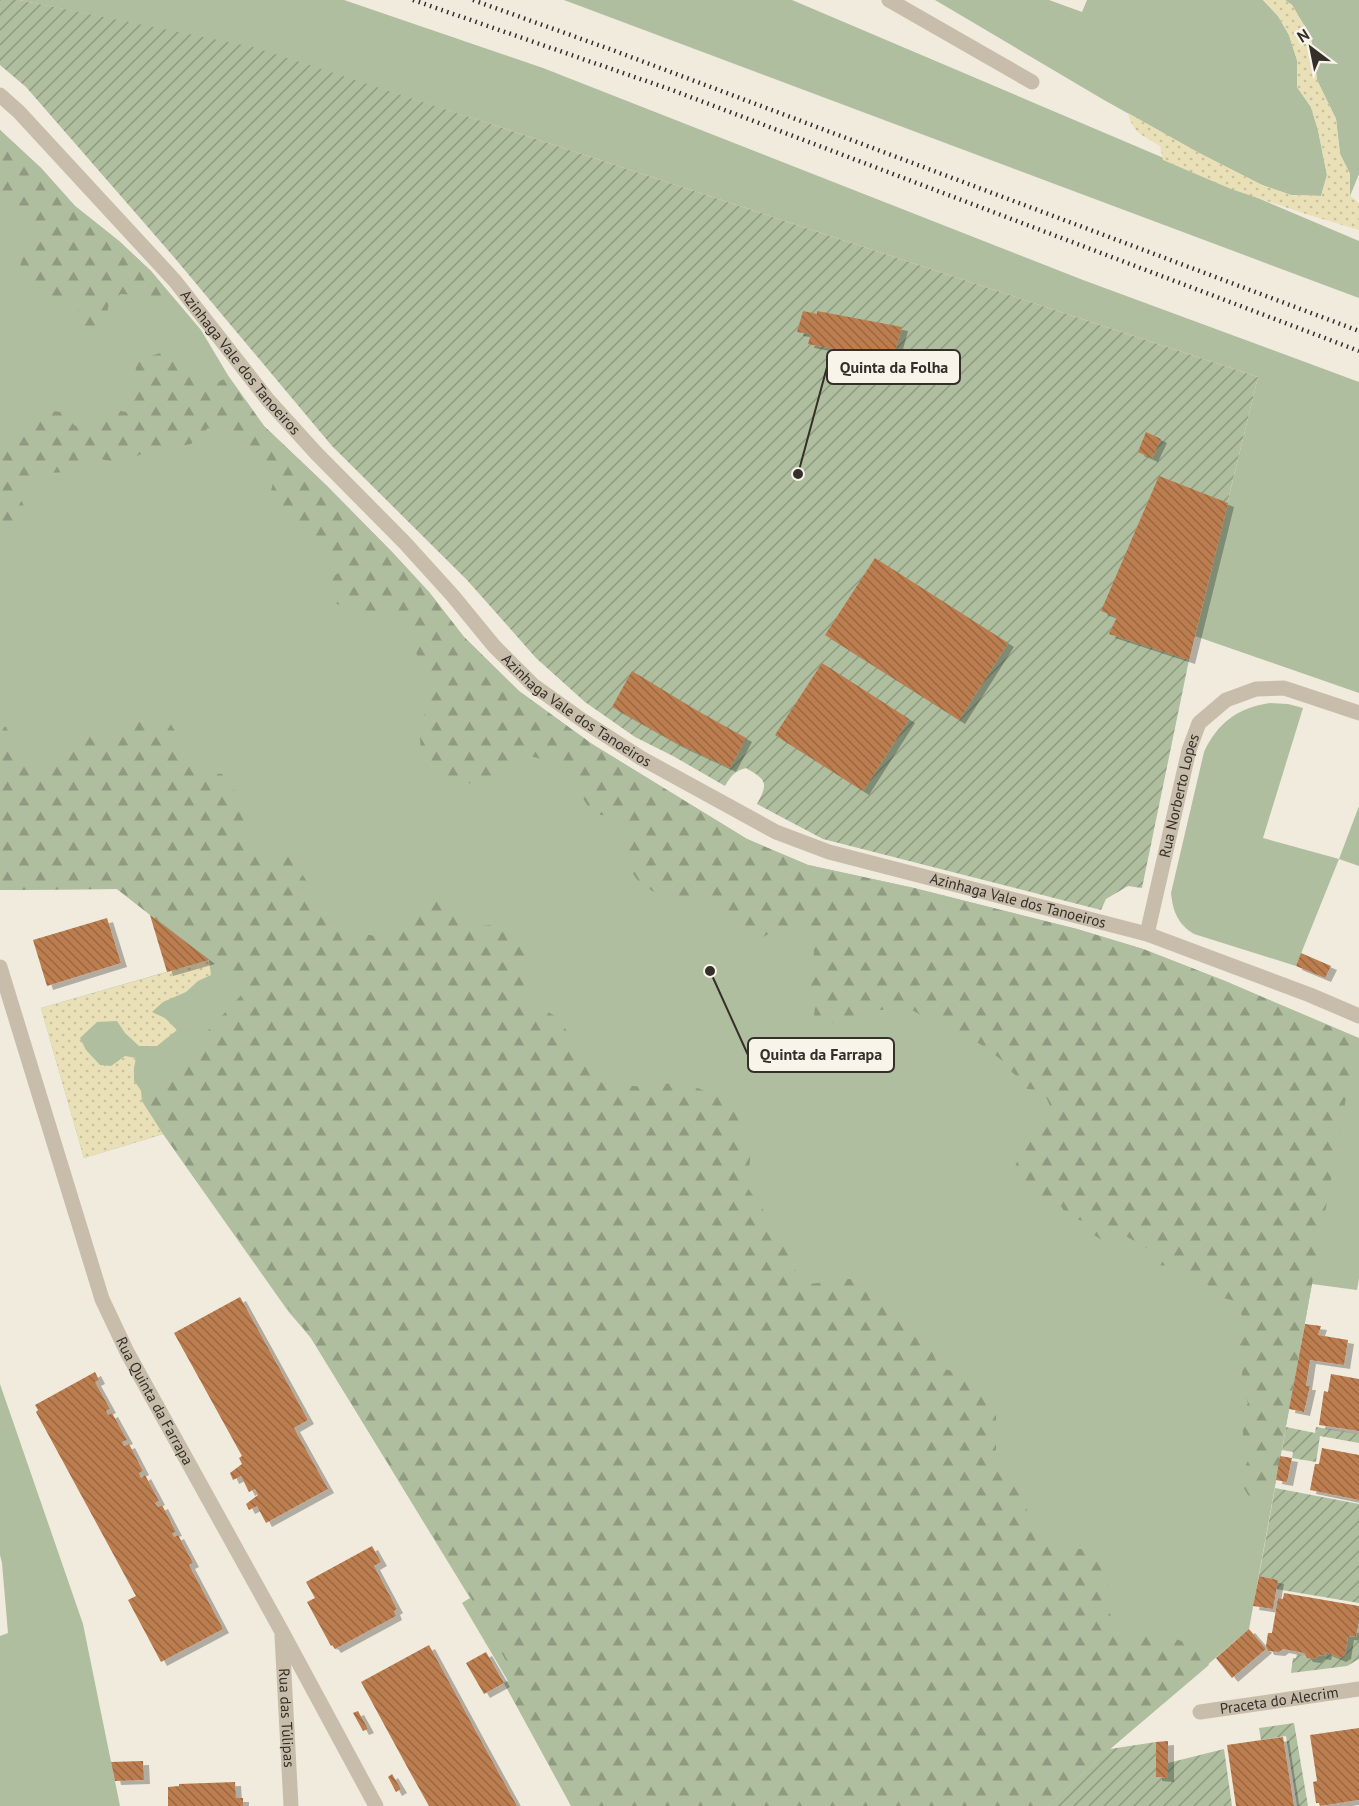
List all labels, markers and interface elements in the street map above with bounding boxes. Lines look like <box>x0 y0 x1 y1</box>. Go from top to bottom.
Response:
north arrow <box>1281 18 1341 78</box>
text: N <box>1293 24 1313 47</box>
street label: Azinhaga Vale dos Tanoeiros <box>177 286 305 439</box>
callout: Quinta da Folha <box>827 350 960 384</box>
text: Quinta da Folha <box>840 357 948 377</box>
street label: Azinhaga Vale dos Tanoeiros <box>498 649 655 771</box>
street label: Rua Norberto Lopes <box>1155 731 1203 859</box>
street label: Azinhaga Vale dos Tanoeiros <box>928 868 1108 932</box>
callout: Quinta da Farrapa <box>748 1038 894 1072</box>
text: Quinta da Farrapa <box>760 1044 882 1064</box>
street label: Rua Quinta da Farrapa <box>112 1334 198 1468</box>
street label: Rua das Túlipas <box>275 1668 299 1768</box>
street label: Praceta do Alecrim <box>1219 1682 1340 1718</box>

